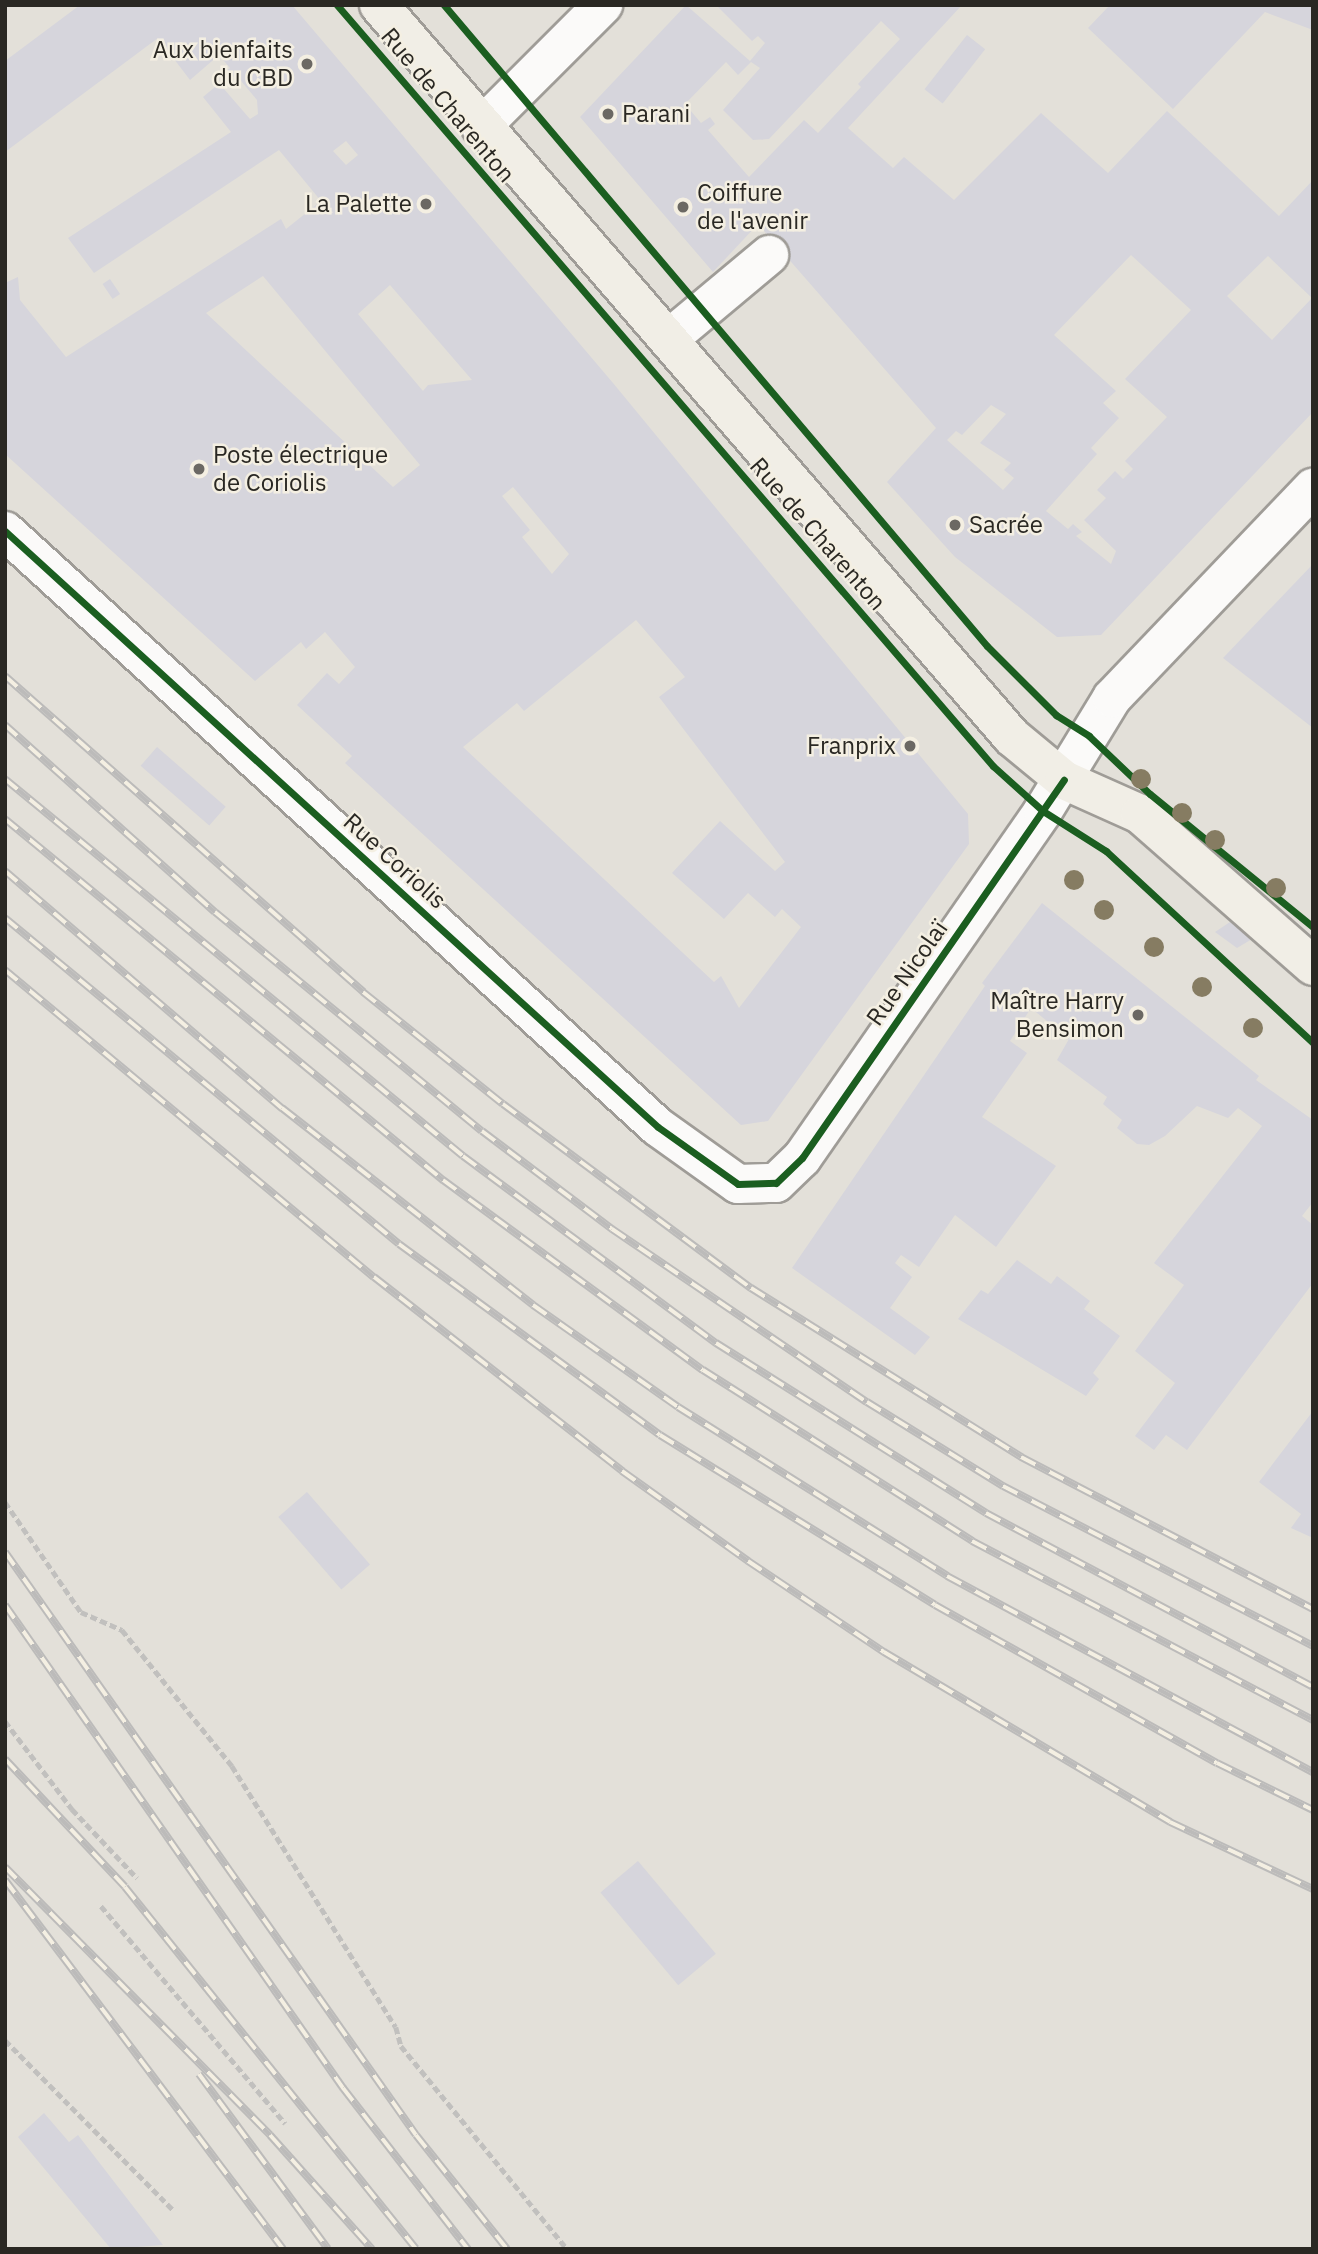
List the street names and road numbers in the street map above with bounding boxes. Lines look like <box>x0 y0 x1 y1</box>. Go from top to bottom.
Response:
street label: Rue de Charenton <box>375 22 521 188</box>
street label: Rue de Charenton <box>744 452 892 616</box>
street label: Rue Coriolis <box>338 807 452 915</box>
street label: Rue Nicolaï <box>860 915 954 1031</box>

